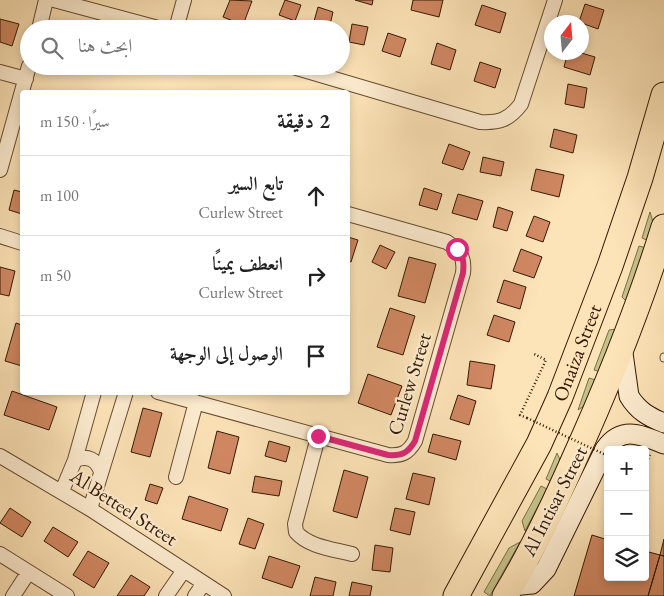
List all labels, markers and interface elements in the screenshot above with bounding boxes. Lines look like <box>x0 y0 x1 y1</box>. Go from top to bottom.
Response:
north arrow <box>544 15 589 60</box>
search box <box>20 20 350 75</box>
text: ابحث هنا <box>78 33 132 58</box>
icon: search <box>38 34 66 62</box>
text: 2 دقيقة <box>277 107 330 134</box>
text: سيرًا · 150 m <box>40 111 110 132</box>
text: تابع السير <box>229 171 283 196</box>
icon: ahead <box>302 182 330 210</box>
text: 100 m <box>40 185 79 206</box>
text: Curlew Street <box>198 202 283 223</box>
route start <box>446 238 469 261</box>
text: انعطف يمينًا <box>212 251 283 276</box>
icon: right <box>302 262 330 290</box>
text: 50 m <box>40 265 71 286</box>
text: Curlew Street <box>198 282 283 303</box>
street label: Onaiza Street <box>547 300 608 405</box>
street label: Curlew Street <box>381 329 437 438</box>
text: الوصول إلى الوجهة <box>170 341 283 366</box>
icon: arrive <box>302 342 330 370</box>
route end <box>307 425 330 448</box>
street label: Al Intisar Street <box>515 441 593 561</box>
map controls <box>604 446 649 581</box>
button: + <box>604 446 649 491</box>
street label: Al Betteel Street <box>65 462 183 552</box>
button: − <box>604 491 649 536</box>
button: layers <box>604 536 649 581</box>

